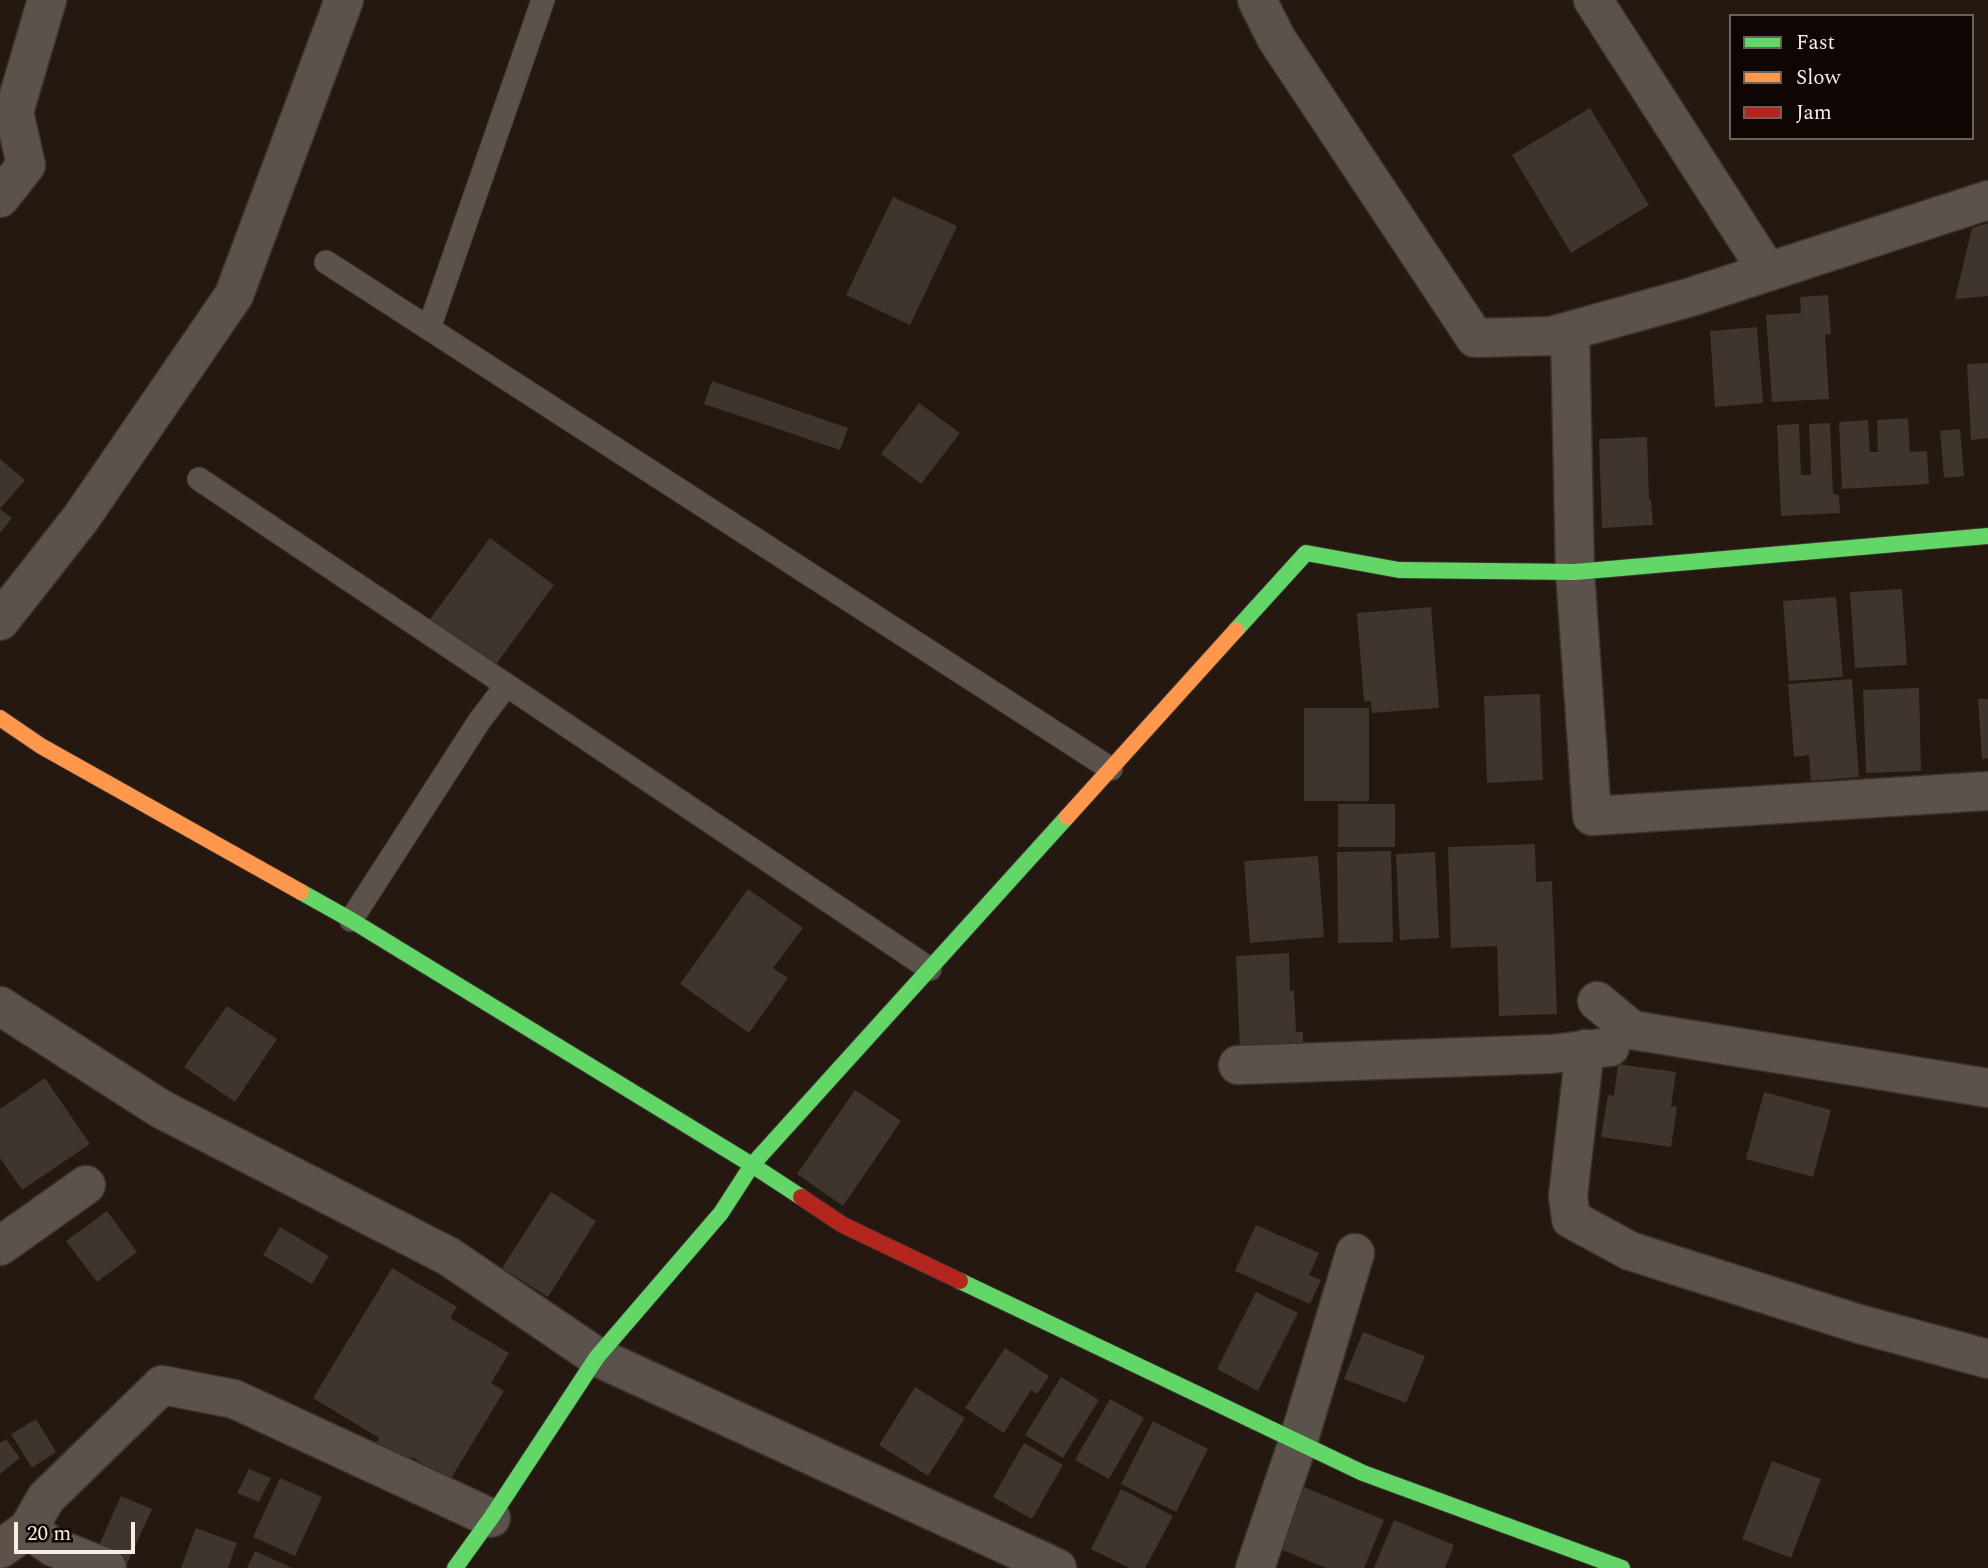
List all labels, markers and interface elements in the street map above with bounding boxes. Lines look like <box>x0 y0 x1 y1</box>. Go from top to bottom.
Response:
legend <box>1729 14 1974 140</box>
text: Fast <box>1796 27 1835 59</box>
text: Slow <box>1796 62 1840 94</box>
text: Jam <box>1796 97 1832 129</box>
scale bar <box>18 1508 138 1552</box>
text: 20 m <box>27 1518 71 1550</box>

